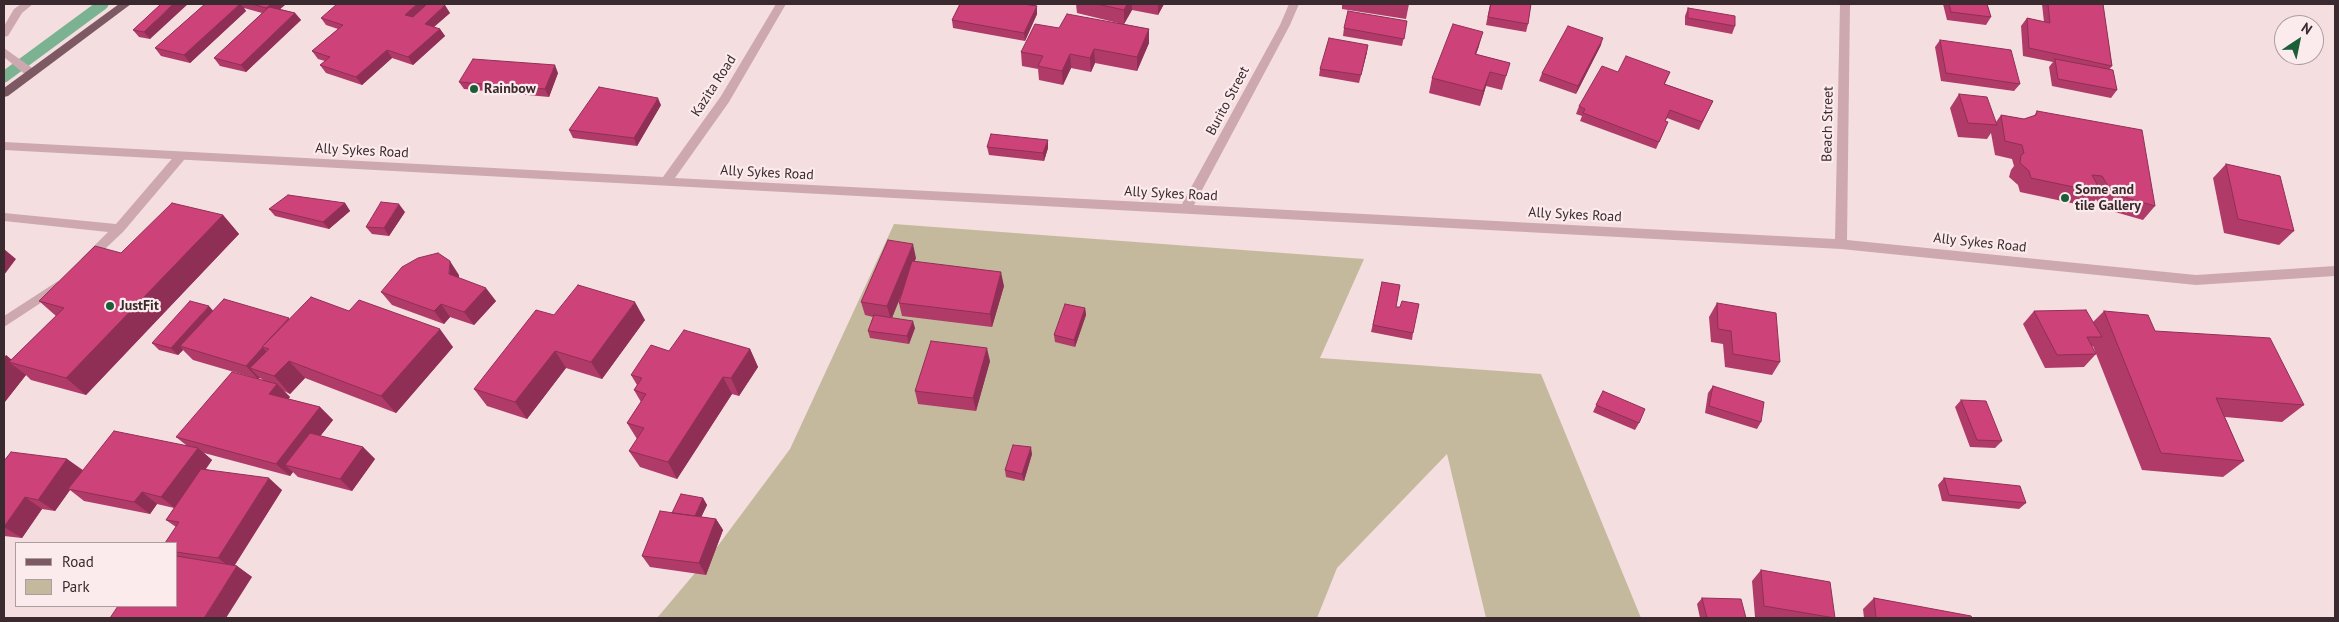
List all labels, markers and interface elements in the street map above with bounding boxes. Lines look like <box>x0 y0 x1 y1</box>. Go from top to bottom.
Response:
north arrow <box>2274 15 2324 65</box>
text: N <box>2298 18 2316 38</box>
street label: Kazita Road <box>688 52 740 120</box>
street label: Burito Street <box>1203 64 1253 138</box>
place label: Rainbow <box>484 81 536 97</box>
marker: Rainbow <box>468 83 480 95</box>
street label: Beach Street <box>1819 86 1837 162</box>
street label: Ally Sykes Road <box>315 140 409 162</box>
street label: Ally Sykes Road <box>720 162 814 184</box>
place label: Some and tile Gallery <box>2075 182 2141 214</box>
street label: Ally Sykes Road <box>1124 183 1218 205</box>
marker: Some and tile Gallery <box>2059 192 2071 204</box>
street label: Ally Sykes Road <box>1528 204 1622 226</box>
street label: Ally Sykes Road <box>1933 230 2027 256</box>
place label: JustFit <box>120 298 159 314</box>
marker: JustFit <box>104 300 116 312</box>
legend <box>15 542 178 607</box>
text: Road <box>62 552 94 571</box>
text: Park <box>62 577 90 596</box>

